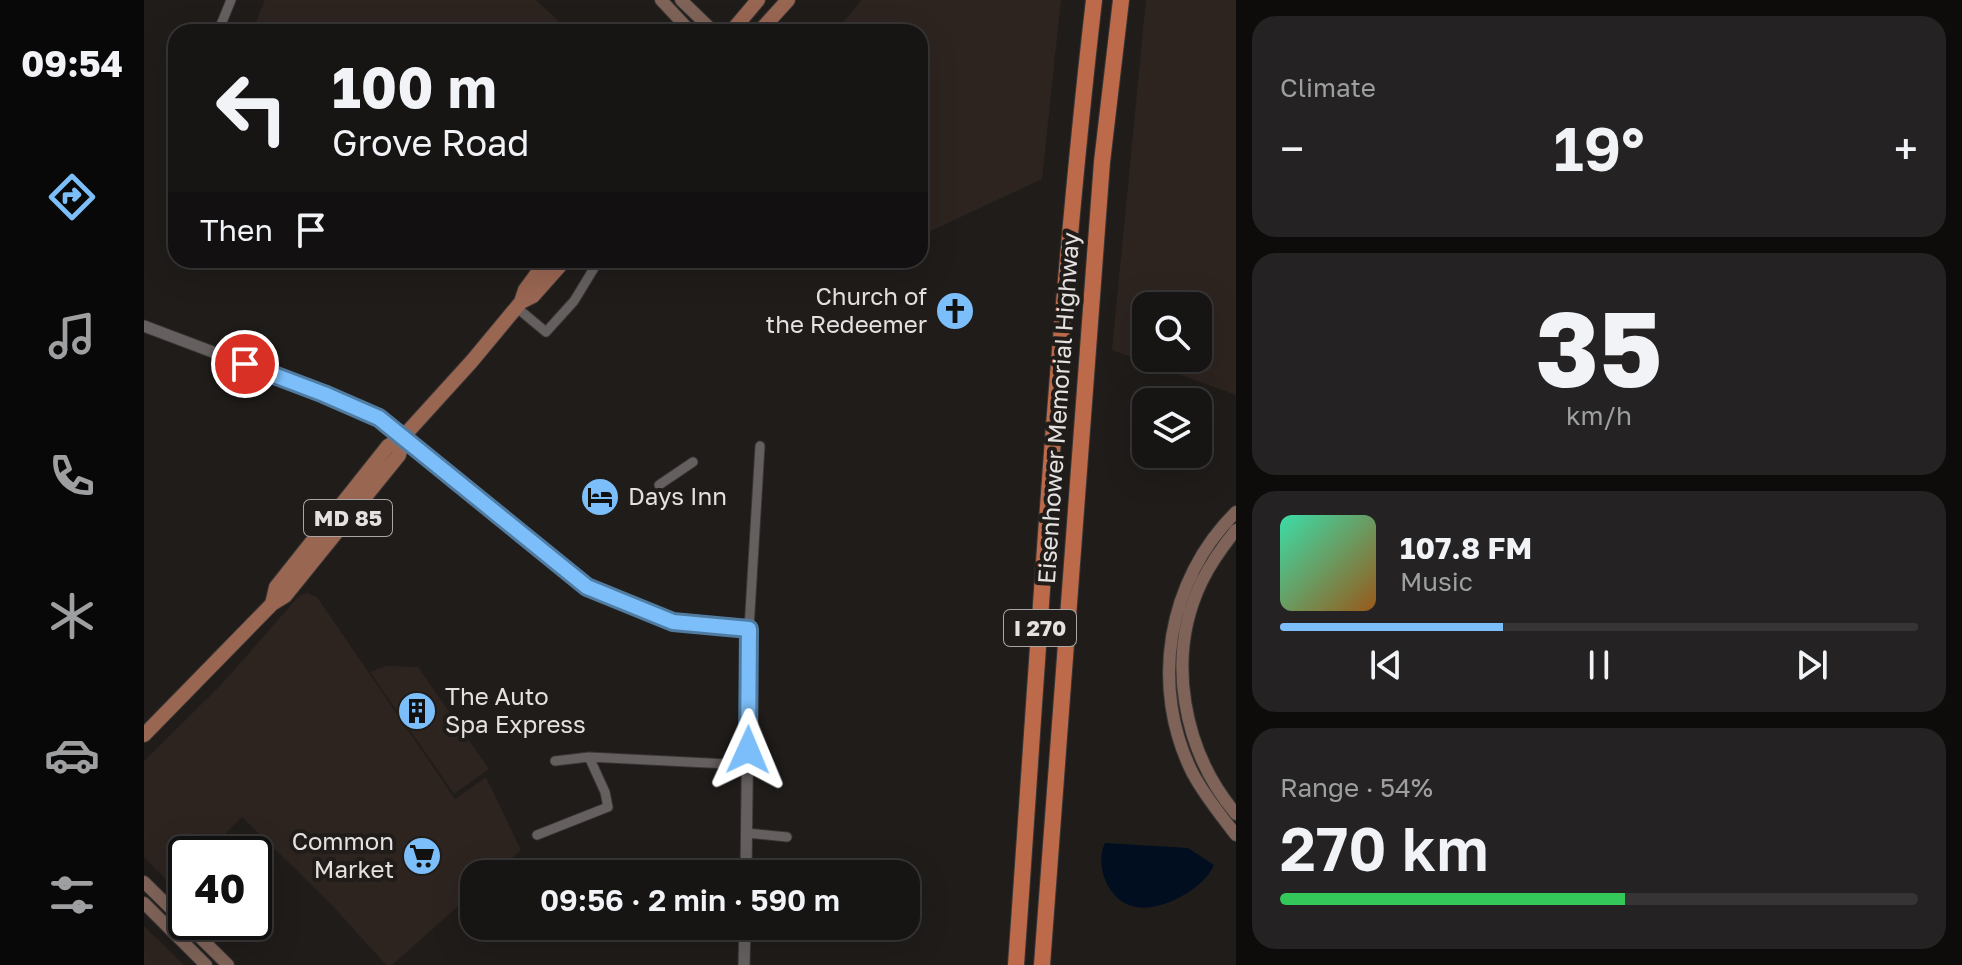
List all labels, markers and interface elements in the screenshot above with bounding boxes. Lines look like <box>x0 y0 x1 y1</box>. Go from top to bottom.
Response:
text: 09:54 <box>21 42 123 85</box>
text: 100 m <box>332 53 497 120</box>
icon: left <box>200 56 304 160</box>
text: Climate <box>1280 72 1376 103</box>
text: 19° <box>1553 112 1645 184</box>
text: Grove Road <box>332 121 529 164</box>
text: − <box>1280 122 1304 175</box>
text: + <box>1894 122 1918 175</box>
icon: directions <box>44 169 100 225</box>
icon: arrive <box>289 208 333 252</box>
text: Then <box>200 212 273 248</box>
street label: Eisenhower Memorial Highway <box>1031 231 1084 585</box>
place label: Church of the Redeemer <box>766 281 927 338</box>
text: 35 <box>1536 285 1662 410</box>
church icon: Church of the Redeemer <box>934 290 976 332</box>
map controls <box>1132 292 1212 468</box>
button: search <box>1132 292 1212 372</box>
icon: music <box>44 308 100 364</box>
pin <box>211 330 279 398</box>
icon: arrive <box>223 342 267 386</box>
button: layers <box>1132 388 1212 468</box>
text: km/h <box>1566 400 1632 431</box>
icon: phone <box>44 448 100 504</box>
hotel icon: Days Inn <box>579 476 621 518</box>
place label: Days Inn <box>628 481 727 510</box>
road number: MD 85 <box>304 500 392 536</box>
text: 107.8 FM <box>1400 530 1532 566</box>
text: Music <box>1400 566 1473 597</box>
icon: climate <box>44 588 100 644</box>
road number: I 270 <box>1004 610 1076 646</box>
icon: previous <box>1364 643 1408 687</box>
icon: pause <box>1577 643 1621 687</box>
icon: next <box>1790 643 1834 687</box>
place label: The Auto Spa Express <box>445 681 586 738</box>
building icon: The Auto Spa Express <box>396 690 438 732</box>
position arrow <box>706 708 790 792</box>
icon: car <box>44 727 100 783</box>
text: Range · 54% <box>1280 772 1433 803</box>
text: 270 km <box>1280 812 1489 884</box>
place label: Common Market <box>292 826 394 883</box>
supermarket icon: Common Market <box>401 835 443 877</box>
speed limit sign: 40 <box>168 836 272 940</box>
icon: filters <box>44 867 100 923</box>
text: 09:56 · 2 min · 590 m <box>540 882 840 918</box>

